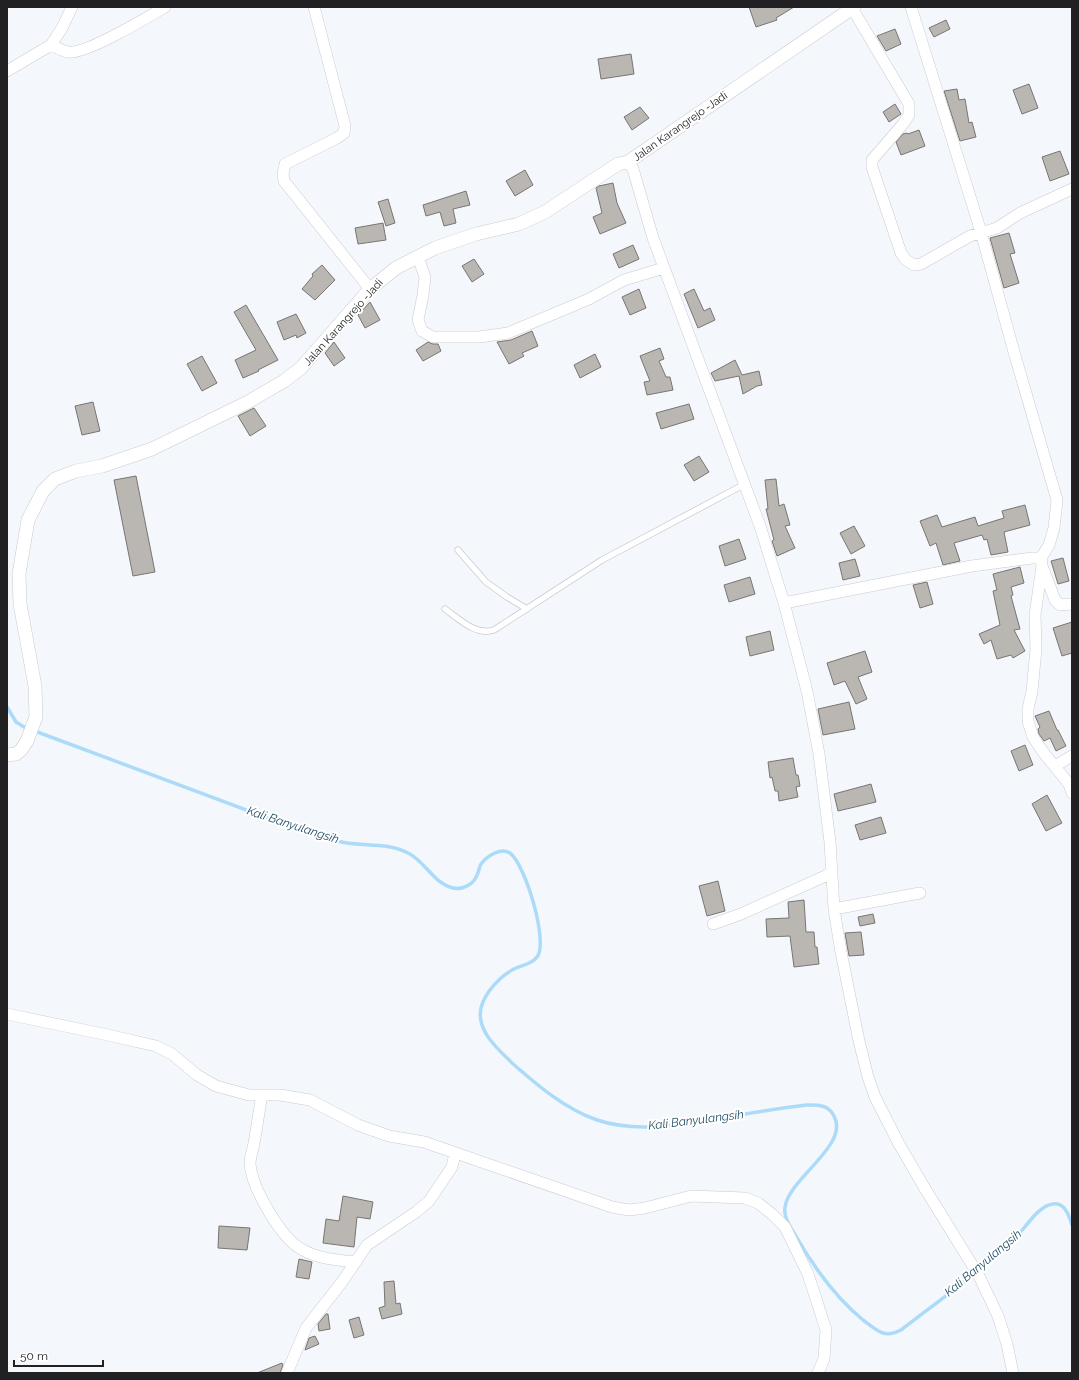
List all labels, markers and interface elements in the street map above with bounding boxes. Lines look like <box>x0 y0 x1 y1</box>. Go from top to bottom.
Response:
street label: Jalan Karangrejo -Jadi <box>631 89 730 164</box>
street label: Jalan Karangrejo -Jadi <box>301 276 386 368</box>
water label: Kali Banyulangsih <box>245 804 341 847</box>
water label: Kali Banyulangsih <box>648 1107 745 1133</box>
water label: Kali Banyulangsih <box>942 1227 1024 1299</box>
scale bar <box>14 1342 103 1368</box>
text: 50 m <box>20 1349 48 1363</box>

